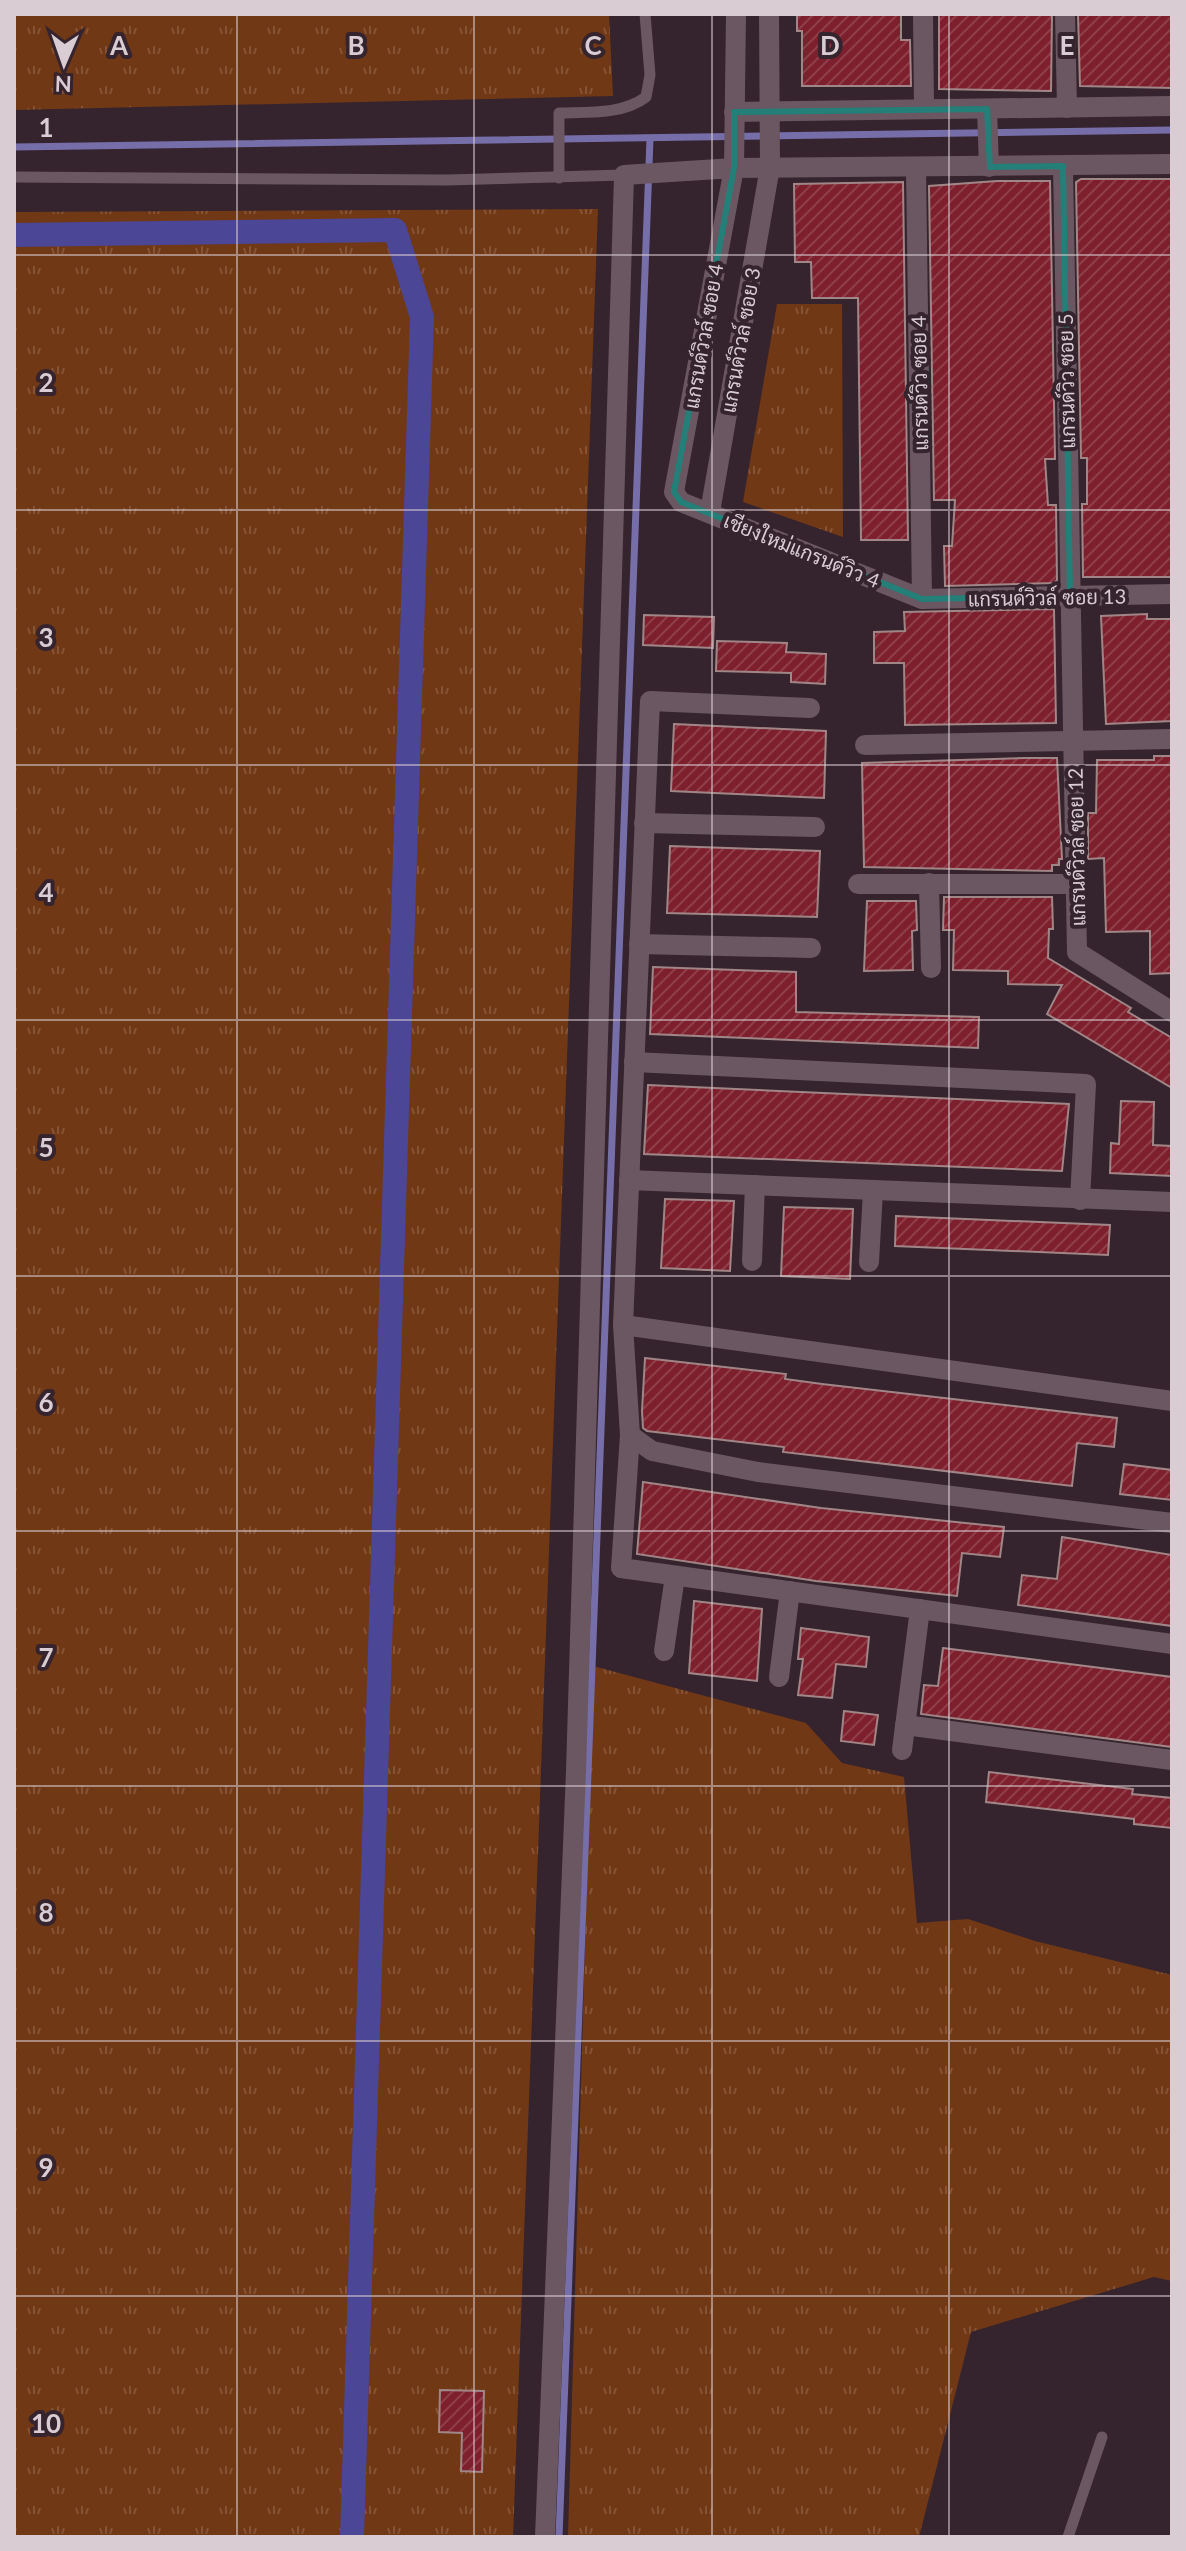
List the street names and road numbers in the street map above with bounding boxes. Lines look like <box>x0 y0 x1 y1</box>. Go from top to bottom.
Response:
street label: แกรนด์วิวล์ ซอย 4 <box>677 261 728 410</box>
street label: แกรนด์วิวล์ ซอย 3 <box>714 265 765 414</box>
street label: แกรนด์วิว ซอย 5 <box>1052 313 1079 449</box>
street label: แกรนด์วิว ซอย 4 <box>905 315 932 451</box>
street label: เชียงใหม่แกรนด์วิว 4 <box>721 507 884 592</box>
street label: แกรนด์วิวล์ ซอย 13 <box>968 583 1126 610</box>
street label: แกรนด์วิวล์ ซอย 12 <box>1062 768 1089 926</box>

